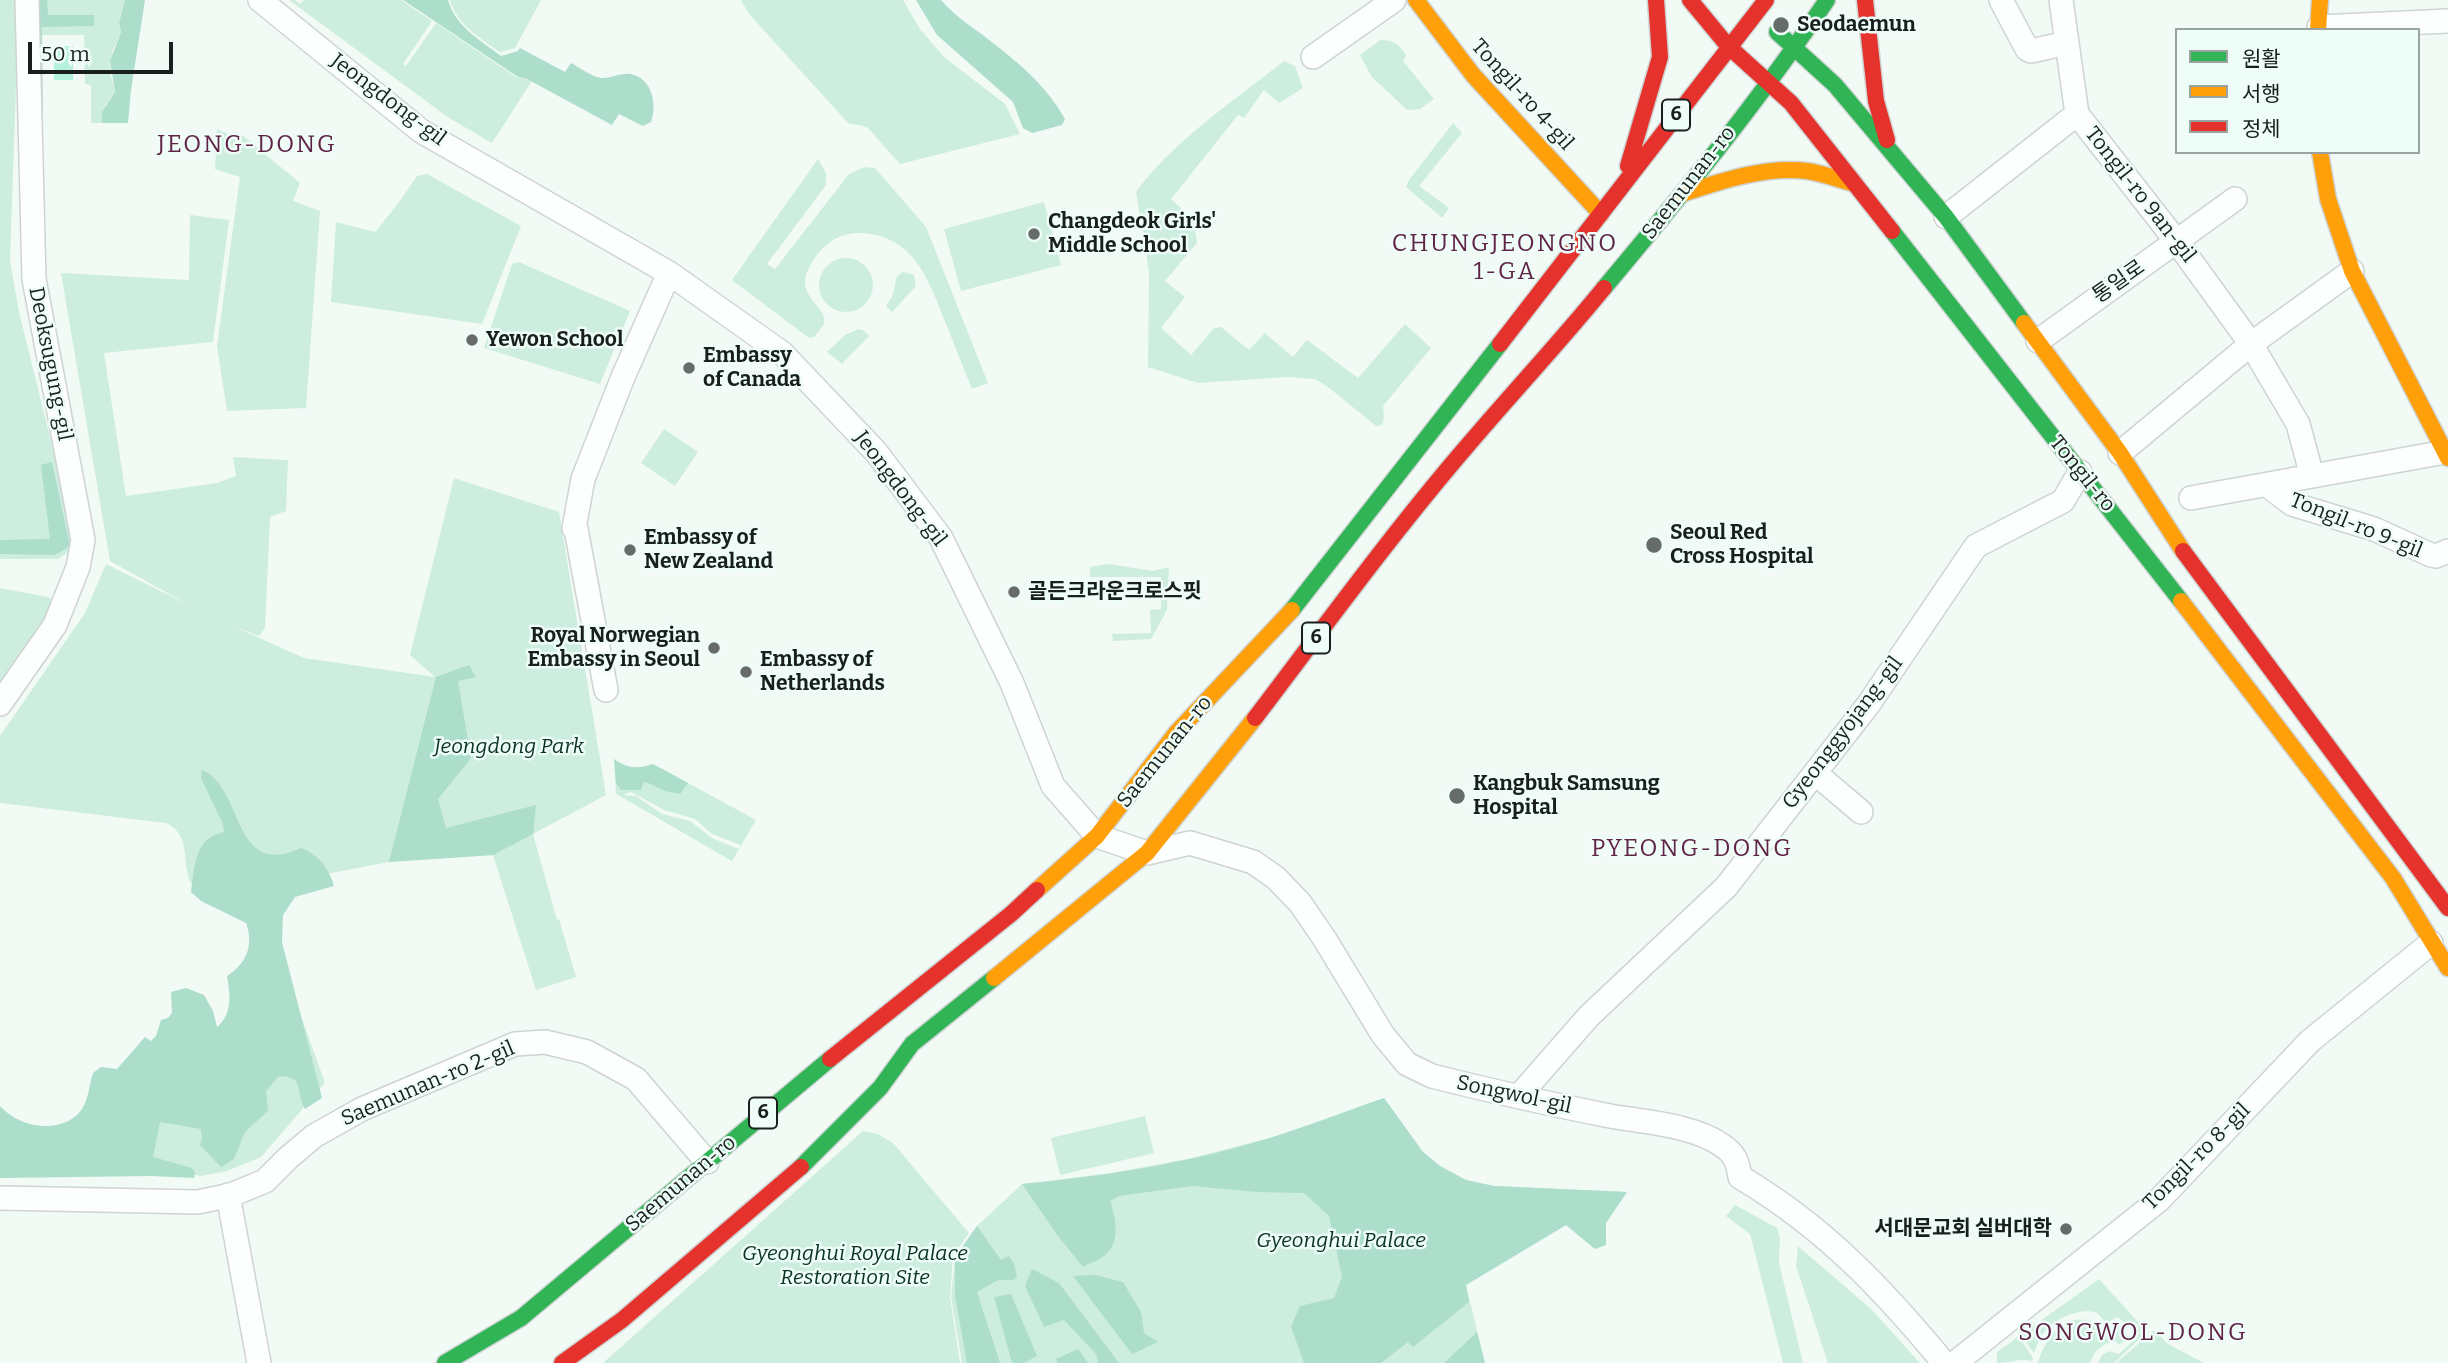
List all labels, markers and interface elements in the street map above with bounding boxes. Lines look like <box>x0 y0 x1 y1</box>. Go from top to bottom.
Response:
place label: Seodaemun <box>1797 12 1916 38</box>
marker: Seodaemun <box>1771 15 1791 35</box>
scale bar <box>32 28 177 72</box>
legend <box>2175 28 2420 154</box>
street label: Tongil-ro 4-gil <box>1466 34 1578 156</box>
text: 50 m <box>41 41 90 67</box>
text: 원활 <box>2242 46 2281 72</box>
street label: Jeongdong-gil <box>325 48 451 152</box>
text: 서행 <box>2242 81 2281 107</box>
road number: 6 <box>1662 99 1690 130</box>
text: 정체 <box>2242 116 2281 142</box>
street label: Saemunan-ro <box>1637 121 1741 245</box>
street label: Tongil-ro 9an-gil <box>2079 122 2201 268</box>
district label: JEONG-DONG <box>158 131 336 159</box>
place label: Changdeok Girls' Middle School <box>1048 209 1216 259</box>
marker: Changdeok Girls' Middle School <box>1026 226 1042 242</box>
district label: CHUNGJEONGNO 1-GA <box>1393 230 1617 286</box>
street label: 통일로 <box>2088 255 2150 309</box>
street label: Deoksugung-gil <box>23 285 77 443</box>
place label: Yewon School <box>486 327 623 353</box>
marker: Yewon School <box>464 332 480 348</box>
place label: Embassy of Canada <box>703 343 801 393</box>
marker: Embassy of Canada <box>681 360 697 376</box>
street label: Jeongdong-gil <box>848 426 952 552</box>
street label: Tongil-ro <box>2044 431 2120 517</box>
street label: Tongil-ro 9-gil <box>2286 488 2426 564</box>
place label: Seoul Red Cross Hospital <box>1670 520 1814 570</box>
place label: Embassy of New Zealand <box>644 525 773 575</box>
marker: Seoul Red Cross Hospital <box>1644 535 1664 555</box>
marker: Embassy of New Zealand <box>622 542 638 558</box>
place label: 골든크라운크로스핏 <box>1028 579 1202 605</box>
marker: 골든크라운크로스핏 <box>1006 584 1022 600</box>
road number: 6 <box>1302 622 1330 653</box>
place label: Royal Norwegian Embassy in Seoul <box>527 623 700 673</box>
marker: Royal Norwegian Embassy in Seoul <box>706 640 722 656</box>
place label: Embassy of Netherlands <box>760 647 885 697</box>
street label: Gyeonggyojang-gil <box>1777 652 1909 814</box>
marker: Embassy of Netherlands <box>738 664 754 680</box>
street label: Saemunan-ro <box>1112 691 1218 813</box>
park label: Jeongdong Park <box>434 734 584 760</box>
place label: Kangbuk Samsung Hospital <box>1473 771 1660 821</box>
marker: Kangbuk Samsung Hospital <box>1447 786 1467 806</box>
district label: PYEONG-DONG <box>1592 835 1792 863</box>
street label: Saemunan-ro 2-gil <box>338 1036 518 1132</box>
street label: Songwol-gil <box>1454 1071 1574 1119</box>
road number: 6 <box>749 1098 777 1128</box>
street label: Tongil-ro 8-gil <box>2138 1098 2256 1216</box>
street label: Saemunan-ro <box>621 1130 741 1238</box>
place label: 서대문교회 실버대학 <box>1874 1216 2052 1242</box>
marker: 서대문교회 실버대학 <box>2058 1221 2074 1237</box>
park label: Gyeonghui Palace <box>1256 1228 1426 1254</box>
park label: Gyeonghui Royal Palace Restoration Site <box>742 1241 968 1291</box>
district label: SONGWOL-DONG <box>2020 1319 2246 1347</box>

